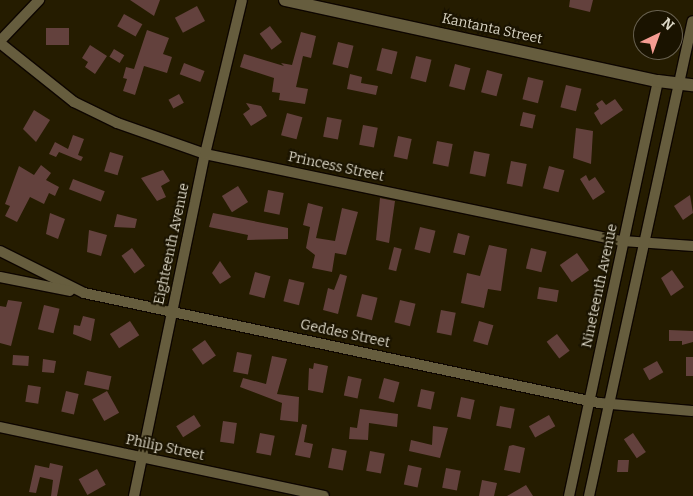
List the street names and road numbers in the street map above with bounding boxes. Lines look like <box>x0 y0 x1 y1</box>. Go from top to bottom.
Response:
street label: Kantanta Street <box>440 10 544 48</box>
street label: Princess Street <box>287 149 385 185</box>
street label: Eighteenth Avenue <box>151 182 193 306</box>
street label: Nineteenth Avenue <box>579 222 621 350</box>
street label: Geddes Street <box>299 316 391 352</box>
street label: Philip Street <box>124 431 206 465</box>

